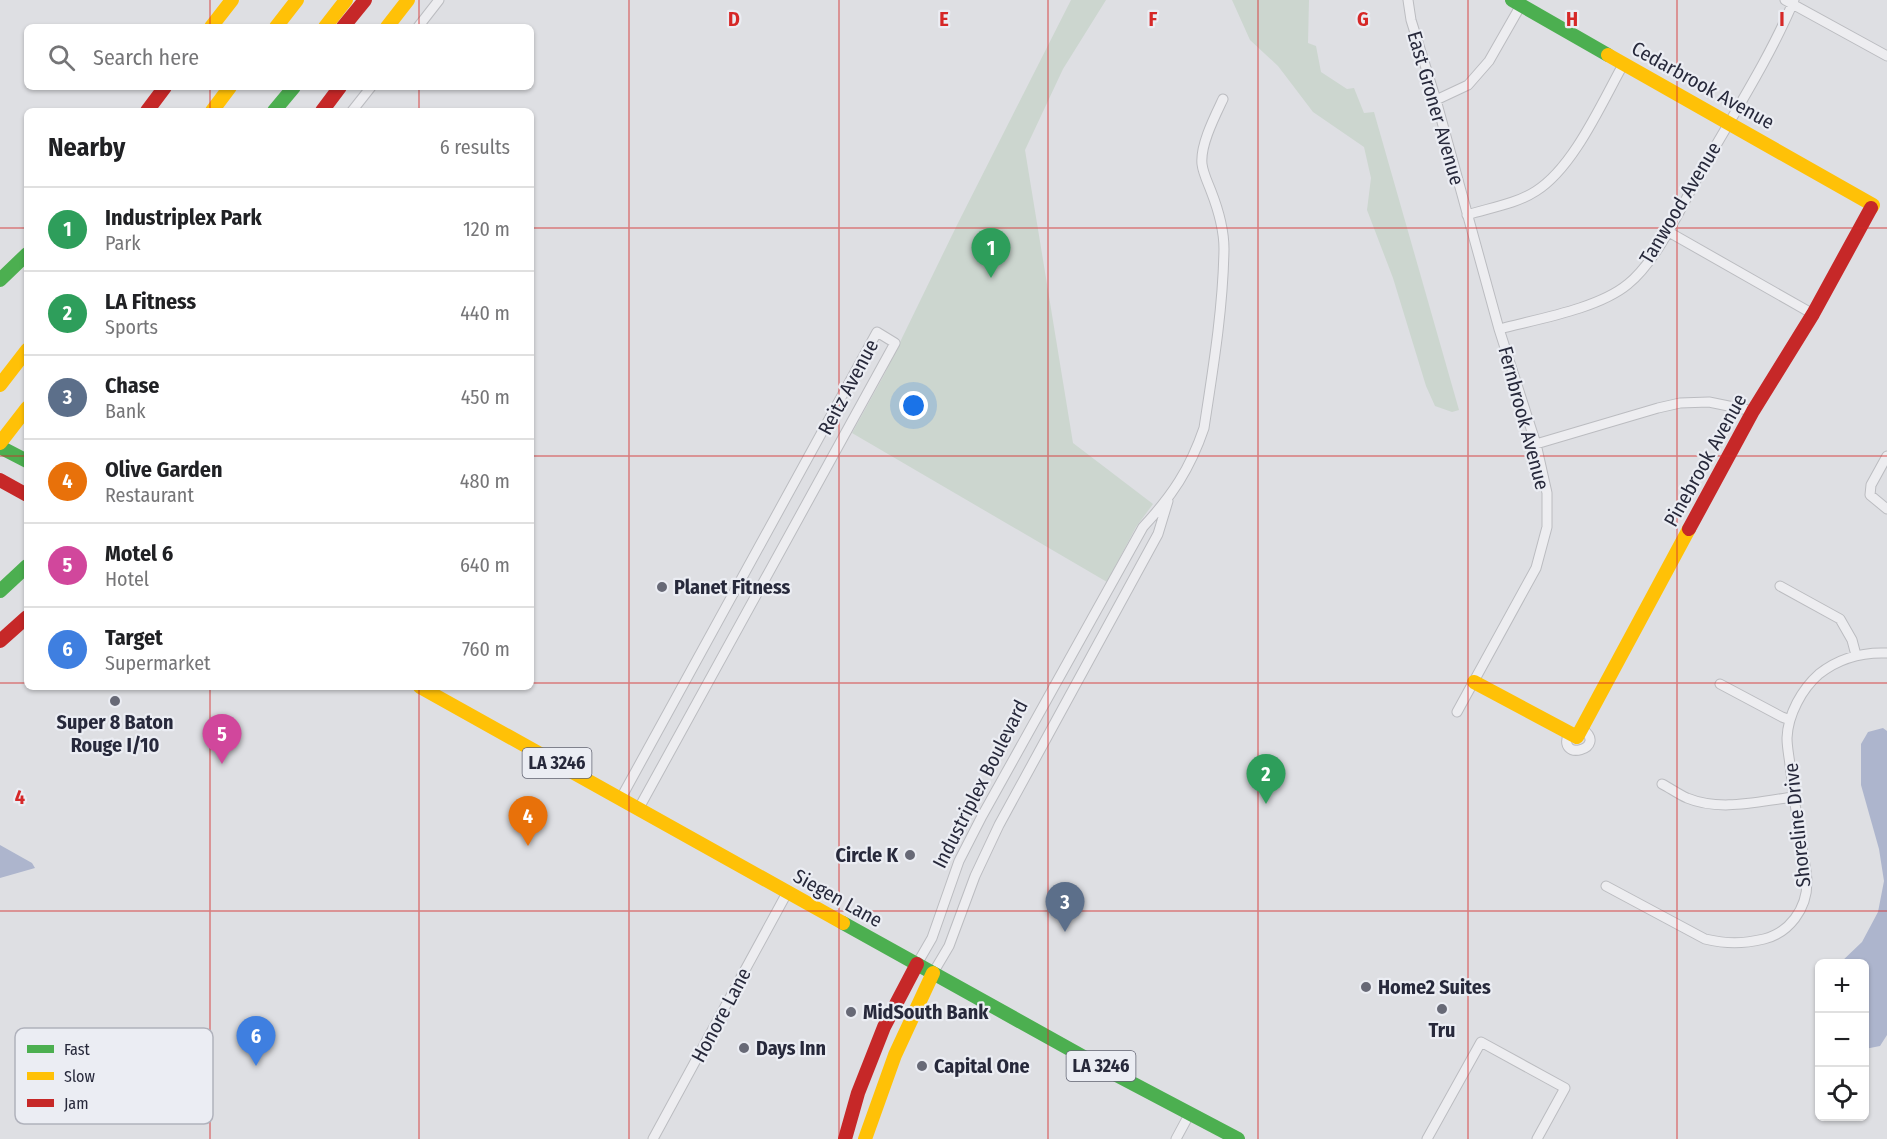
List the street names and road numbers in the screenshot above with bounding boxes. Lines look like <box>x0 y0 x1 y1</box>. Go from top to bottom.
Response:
street label: East Groner Avenue <box>1403 28 1469 188</box>
street label: Cedarbrook Avenue <box>1627 36 1779 134</box>
street label: Tanwood Avenue <box>1634 138 1726 268</box>
street label: Reitz Avenue <box>813 335 883 439</box>
street label: Fernbrook Avenue <box>1493 344 1555 492</box>
street label: Pinebrook Avenue <box>1659 389 1751 531</box>
street label: Industriplex Boulevard <box>927 696 1033 872</box>
road number: LA 3246 <box>522 748 592 778</box>
street label: Shoreline Drive <box>1779 762 1815 888</box>
street label: Siegen Lane <box>789 864 887 932</box>
street label: Honore Lane <box>686 964 756 1066</box>
road number: LA 3246 <box>1066 1051 1136 1081</box>

